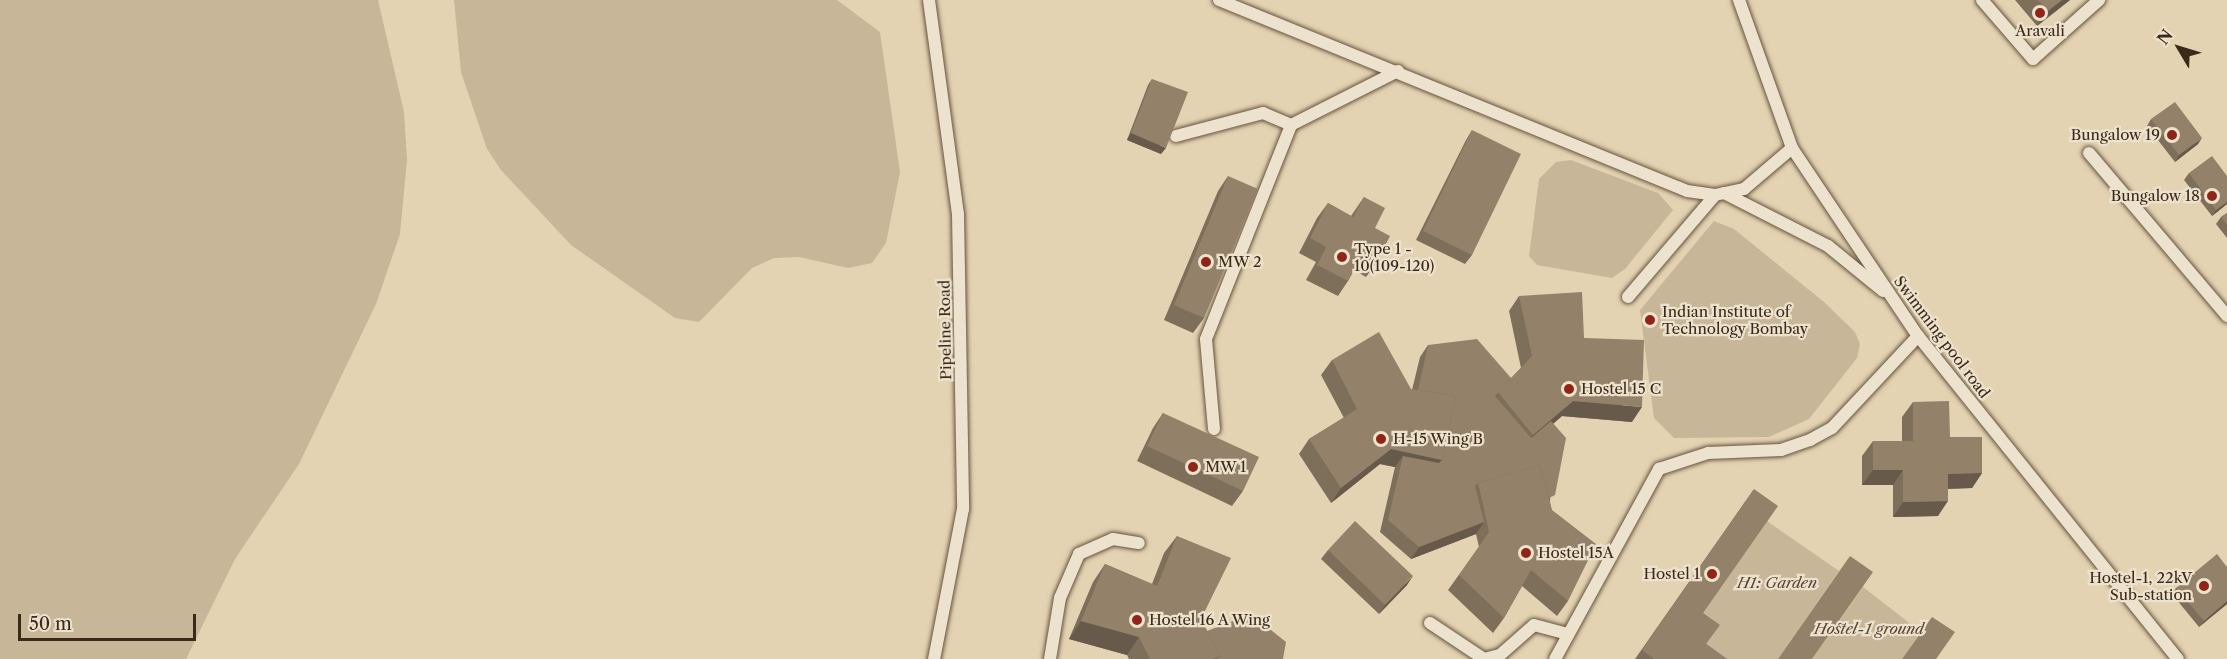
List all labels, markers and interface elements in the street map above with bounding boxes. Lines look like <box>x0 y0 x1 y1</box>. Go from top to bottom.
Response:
marker: Aravali <box>2033 6 2047 20</box>
north arrow <box>2149 18 2209 78</box>
place label: Aravali <box>2015 22 2065 40</box>
text: N <box>2153 25 2177 49</box>
place label: Bungalow 19 <box>2070 126 2160 144</box>
marker: Bungalow 19 <box>2165 128 2179 142</box>
place label: Bungalow 18 <box>2110 187 2200 205</box>
marker: Bungalow 18 <box>2205 189 2219 203</box>
place label: Type 1 - 10(109-120) <box>1354 239 1434 274</box>
marker: Type 1 - 10(109-120) <box>1335 250 1349 264</box>
place label: MW 2 <box>1218 253 1262 271</box>
marker: MW 2 <box>1199 255 1213 269</box>
street label: Swimming pool road <box>1890 272 1994 402</box>
street label: Pipeline Road <box>935 280 955 380</box>
place label: Indian Institute of Technology Bombay <box>1662 302 1809 337</box>
marker: Indian Institute of Technology Bombay <box>1643 313 1657 327</box>
place label: Hostel 15 C <box>1581 380 1661 398</box>
marker: Hostel 15 C <box>1562 382 1576 396</box>
place label: H-15 Wing B <box>1393 430 1484 448</box>
marker: H-15 Wing B <box>1374 432 1388 446</box>
place label: MW 1 <box>1205 458 1247 476</box>
marker: MW 1 <box>1186 460 1200 474</box>
place label: Hostel 15A <box>1538 544 1614 562</box>
marker: Hostel 15A <box>1519 546 1533 560</box>
place label: Hostel 1 <box>1643 565 1700 583</box>
marker: Hostel 1 <box>1705 567 1719 581</box>
place label: Hostel-1, 22kV Sub-station <box>2089 568 2192 603</box>
park label: H1: Garden <box>1737 574 1817 592</box>
marker: Hostel-1, 22kV Sub-station <box>2197 579 2211 593</box>
scale bar <box>21 602 200 640</box>
place label: Hostel 16 A Wing <box>1149 611 1272 629</box>
text: 50 m <box>29 613 72 635</box>
marker: Hostel 16 A Wing <box>1130 613 1144 627</box>
park label: Hostel-1 ground <box>1814 620 1924 638</box>

